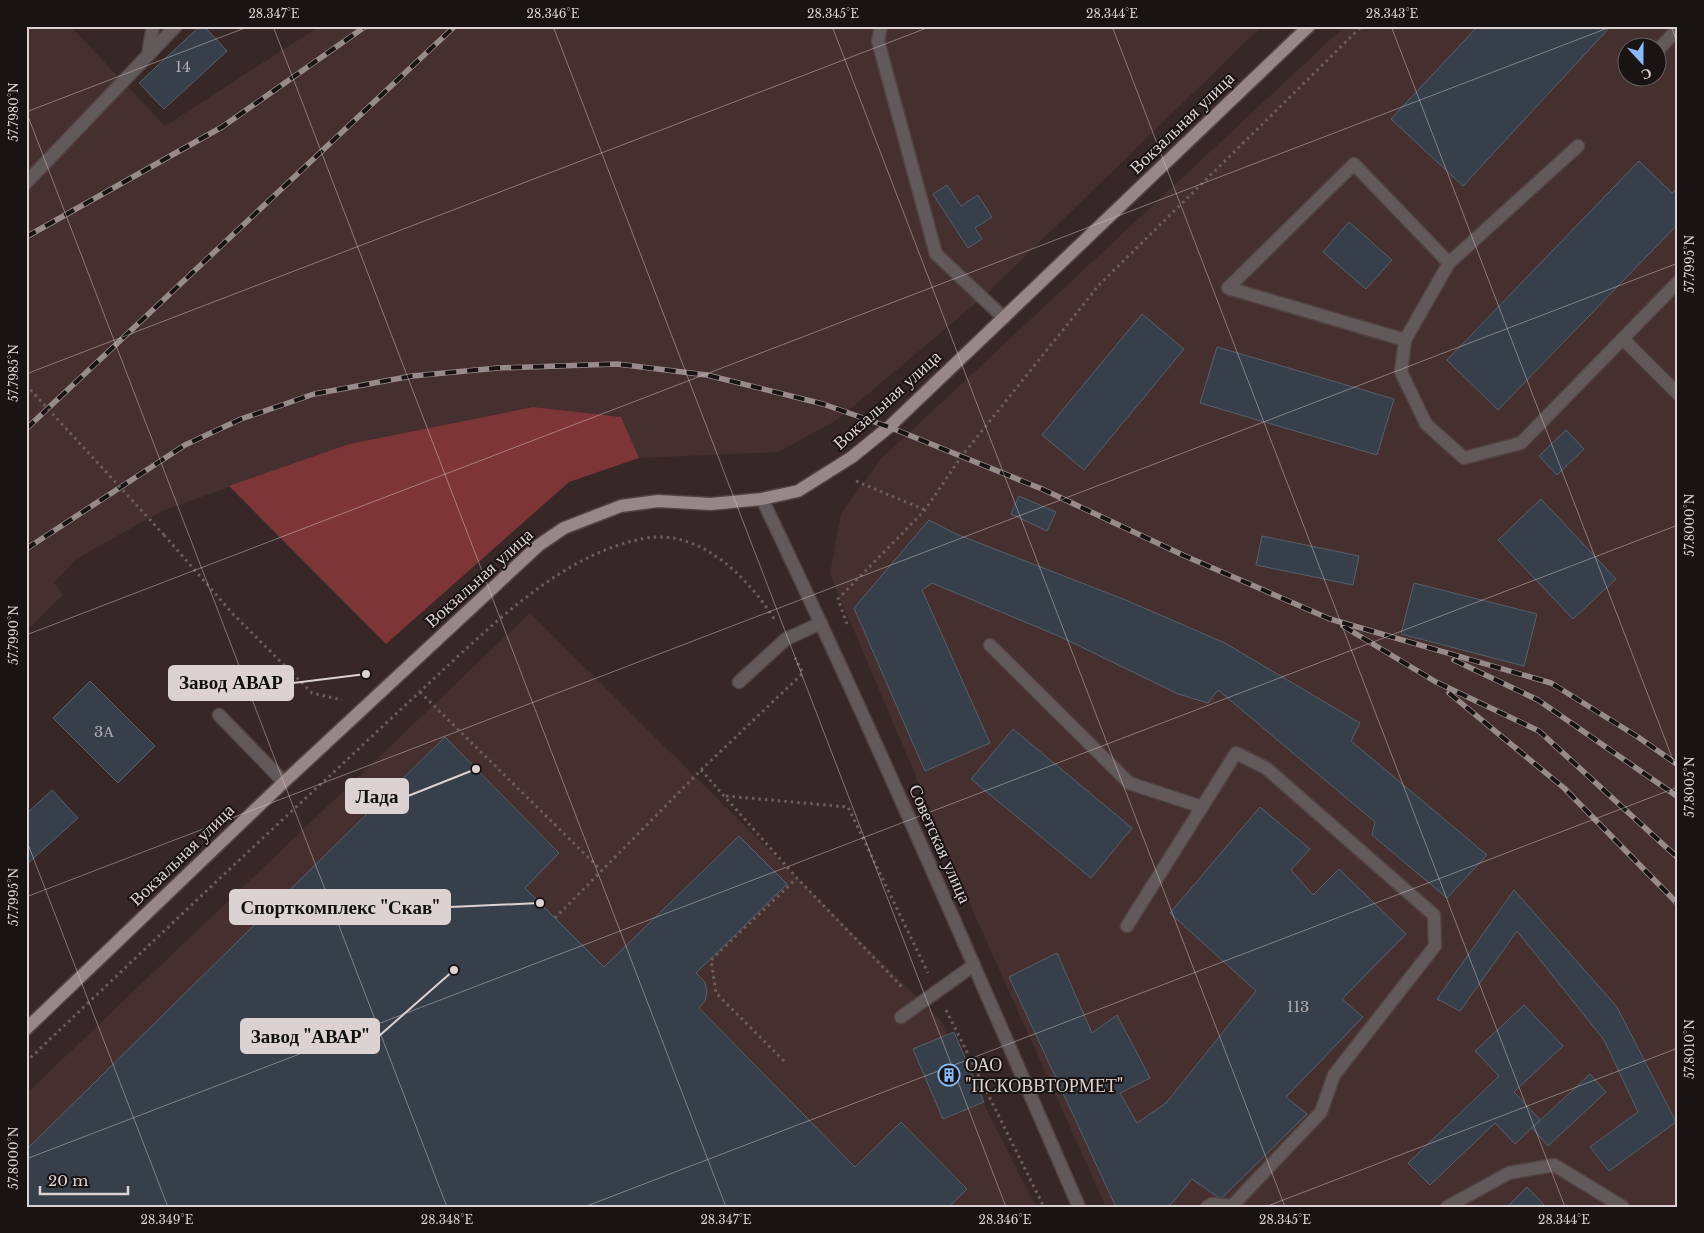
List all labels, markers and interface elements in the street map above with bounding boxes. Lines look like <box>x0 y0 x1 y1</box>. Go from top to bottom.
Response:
text: 28.347°E <box>248 6 300 21</box>
text: 28.346°E <box>527 6 580 21</box>
text: 28.345°E <box>807 6 859 21</box>
text: 28.344°E <box>1086 6 1138 21</box>
text: 28.343°E <box>1366 6 1419 21</box>
north arrow <box>1616 38 1666 88</box>
house number: 14 <box>175 57 191 76</box>
text: С <box>1639 64 1655 84</box>
street label: Вокзальная улица <box>1125 67 1239 179</box>
text: 57.7980°N <box>6 82 21 142</box>
text: 57.7995°N <box>1682 235 1697 293</box>
text: 57.7985°N <box>6 344 21 402</box>
street label: Вокзальная улица <box>829 346 945 454</box>
text: 57.8000°N <box>1682 493 1697 557</box>
street label: Вокзальная улица <box>421 524 537 632</box>
text: 57.7990°N <box>6 605 21 665</box>
callout: Завод АВАР <box>169 666 293 700</box>
text: Завод АВАР <box>179 671 283 694</box>
house number: 3А <box>94 722 114 741</box>
text: 57.8005°N <box>1682 756 1697 818</box>
callout: Лада <box>346 779 408 813</box>
street label: Советская улица <box>904 781 976 907</box>
text: Лада <box>356 785 399 808</box>
street label: Вокзальная улица <box>125 799 239 911</box>
text: 57.7995°N <box>6 868 21 926</box>
callout: Спорткомплекс "Скав" <box>230 890 450 924</box>
text: Спорткомплекс "Скав" <box>240 896 440 919</box>
house number: 113 <box>1287 997 1309 1016</box>
callout: Завод "АВАР" <box>241 1019 379 1053</box>
text: 57.8010°N <box>1682 1019 1697 1079</box>
text: Завод "АВАР" <box>251 1025 369 1048</box>
place label: ОАО "ПСКОВВТОРМЕТ" <box>965 1054 1123 1097</box>
building icon: ОАО "ПСКОВВТОРМЕТ" <box>937 1063 961 1087</box>
text: 57.8000°N <box>6 1126 21 1190</box>
scale bar <box>40 1163 128 1195</box>
text: 20 m <box>48 1171 88 1190</box>
text: 28.349°E <box>141 1212 194 1227</box>
text: 28.348°E <box>421 1212 473 1227</box>
text: 28.347°E <box>700 1212 752 1227</box>
text: 28.346°E <box>979 1212 1032 1227</box>
text: 28.345°E <box>1259 1212 1311 1227</box>
text: 28.344°E <box>1538 1212 1590 1227</box>

